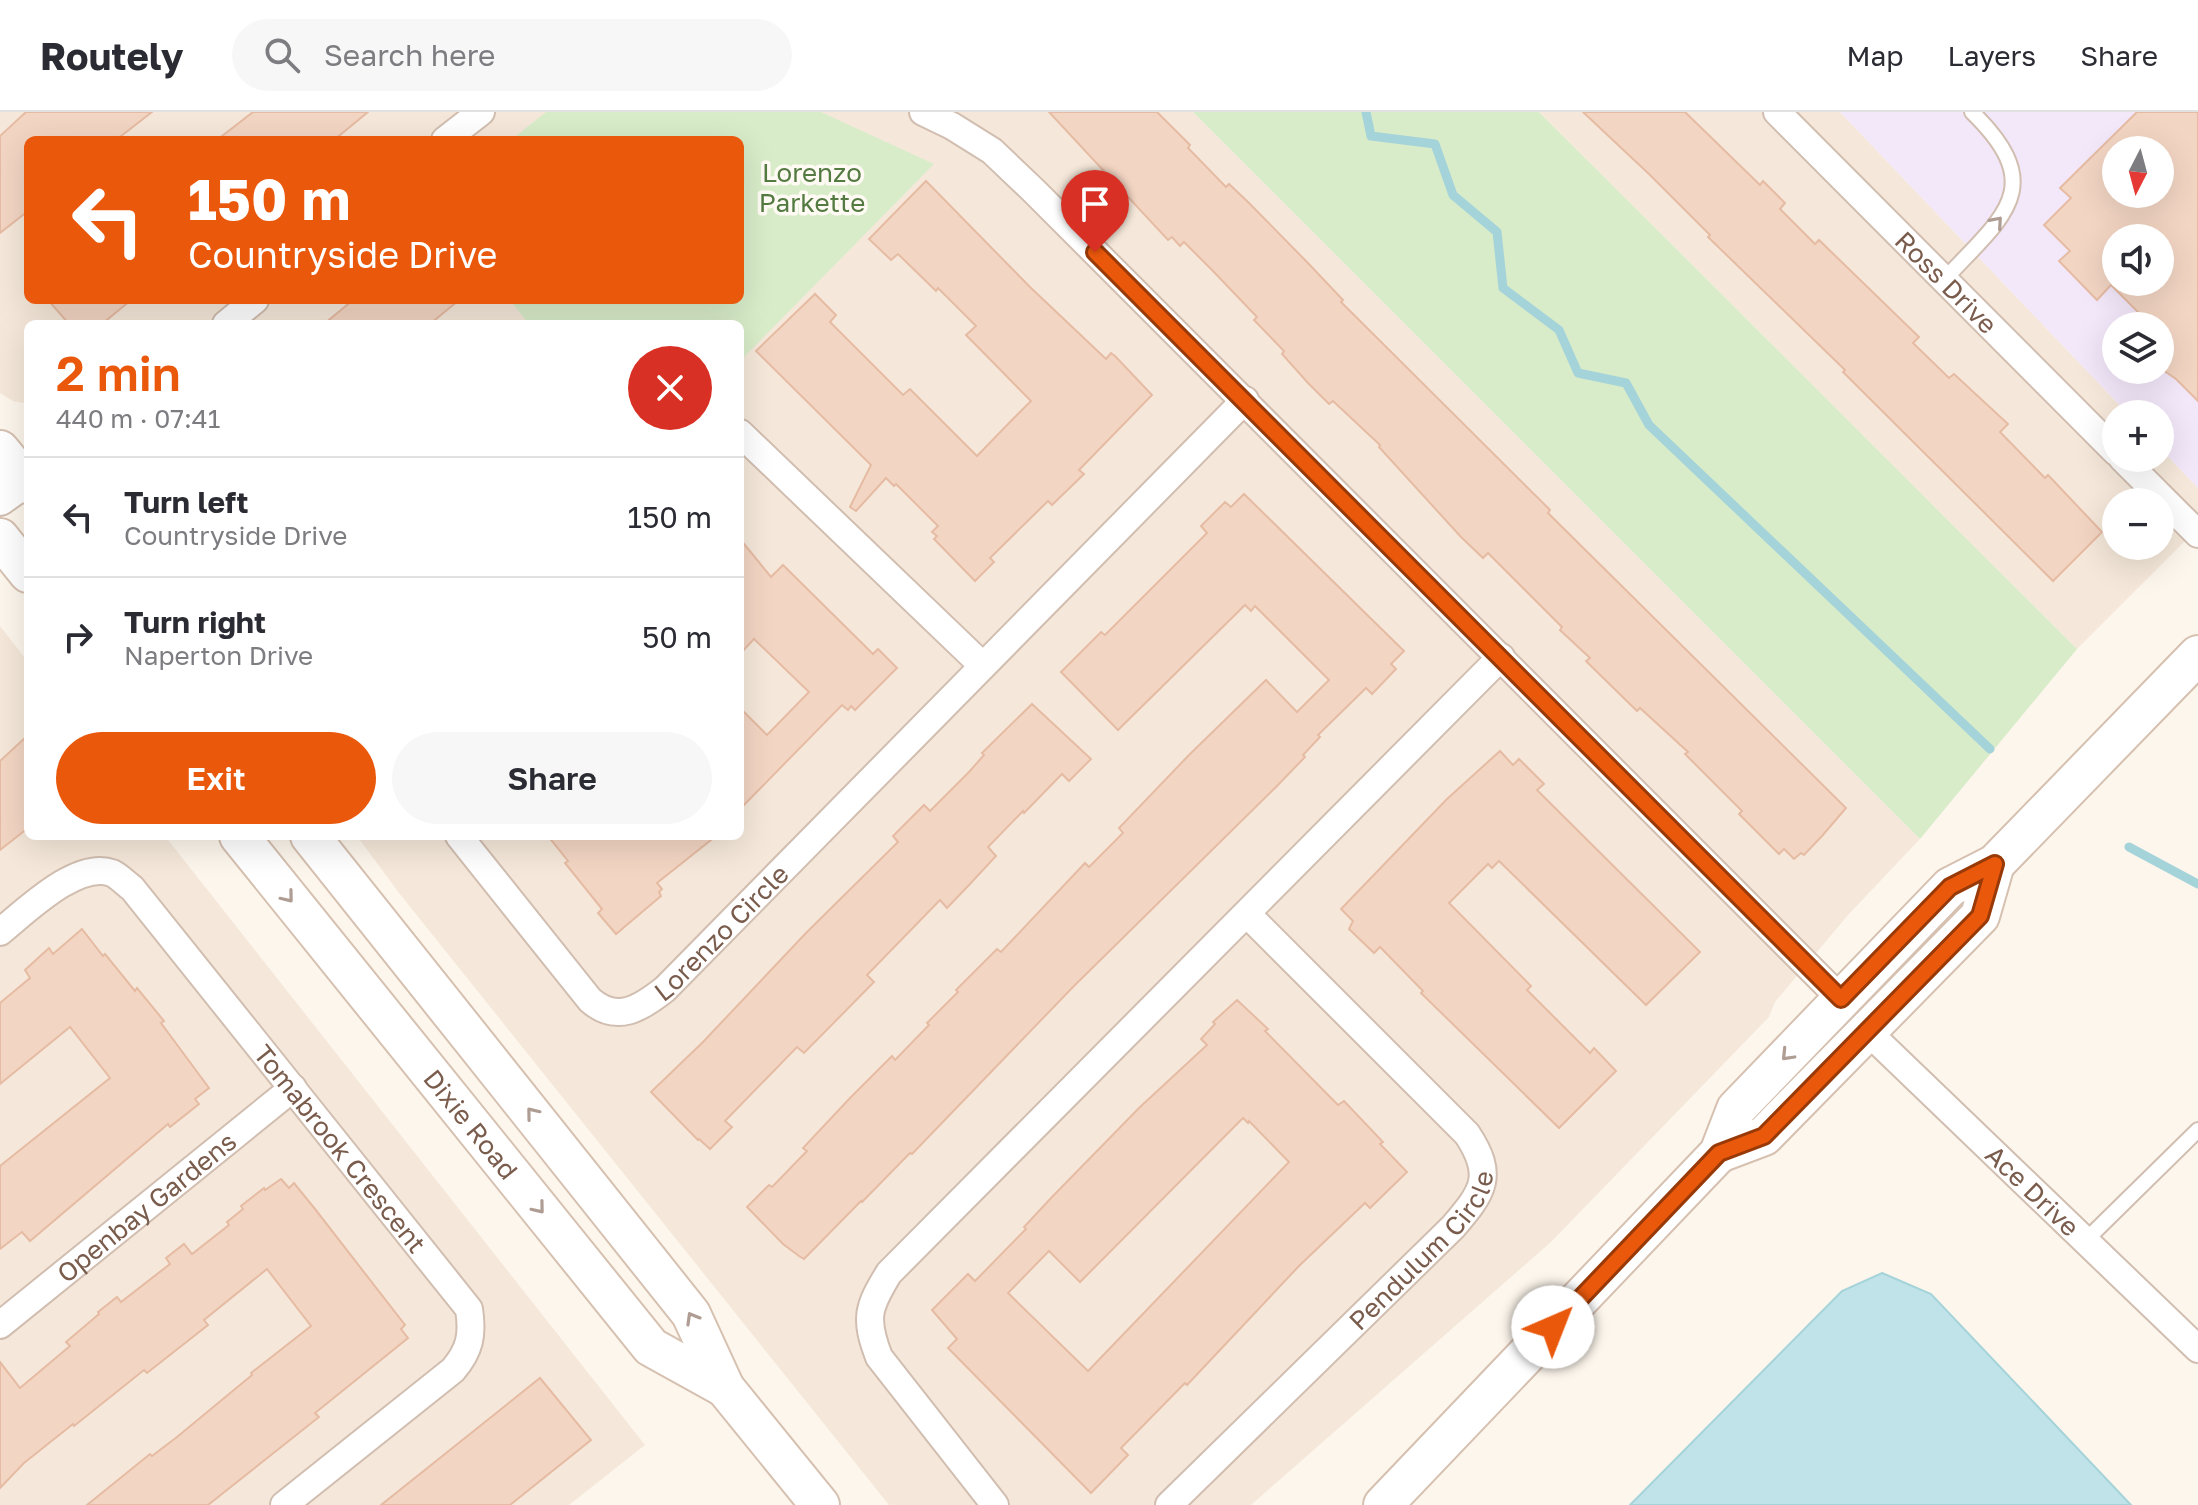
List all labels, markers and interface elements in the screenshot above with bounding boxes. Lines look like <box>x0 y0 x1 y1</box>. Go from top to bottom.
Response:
search box <box>232 19 792 91</box>
text: Routely <box>40 33 184 78</box>
icon: search <box>260 33 304 77</box>
text: Search here <box>324 37 496 73</box>
text: Map <box>1846 39 1904 72</box>
text: Layers <box>1948 39 2036 72</box>
text: Share <box>2080 39 2158 72</box>
north arrow <box>2102 136 2174 208</box>
map controls <box>2102 136 2174 560</box>
park label: Lorenzo Parkette <box>759 157 865 218</box>
text: 150 m <box>188 165 350 232</box>
icon: left <box>56 168 160 272</box>
pin <box>1061 170 1129 252</box>
icon: arrive <box>1073 182 1117 226</box>
one-way arrow <box>1987 216 2002 231</box>
street label: Ross Drive <box>1889 224 2004 339</box>
button: sound <box>2102 224 2174 296</box>
text: Countryside Drive <box>188 233 497 276</box>
button: layers <box>2102 312 2174 384</box>
text: 2 min <box>56 344 181 402</box>
button: close <box>628 346 712 430</box>
button: + <box>2102 400 2174 472</box>
text: 440 m · 07:41 <box>56 403 220 434</box>
text: Turn left <box>124 484 249 520</box>
button: − <box>2102 488 2174 560</box>
icon: left <box>56 495 100 539</box>
text: 150 m <box>627 499 712 535</box>
text: Countryside Drive <box>124 520 347 551</box>
text: Turn right <box>124 604 266 640</box>
icon: right <box>56 615 100 659</box>
text: 50 m <box>642 619 712 655</box>
text: Naperton Drive <box>124 640 313 671</box>
button: Exit <box>56 732 376 824</box>
button: Share <box>392 732 712 824</box>
street label: Lorenzo Circle <box>648 858 795 1007</box>
one-way arrow <box>278 888 293 902</box>
street label: Tomabrook Crescent <box>248 1038 433 1259</box>
one-way arrow <box>1782 1046 1796 1060</box>
street label: Dixie Road <box>418 1063 525 1185</box>
one-way arrow <box>527 1107 541 1122</box>
street label: Openbay Gardens <box>50 1125 242 1288</box>
street label: Ace Drive <box>1980 1139 2086 1242</box>
street label: Pendulum Circle <box>1342 1169 1499 1336</box>
one-way arrow <box>529 1199 544 1213</box>
position arrow <box>1511 1285 1595 1369</box>
one-way arrow <box>686 1312 702 1327</box>

